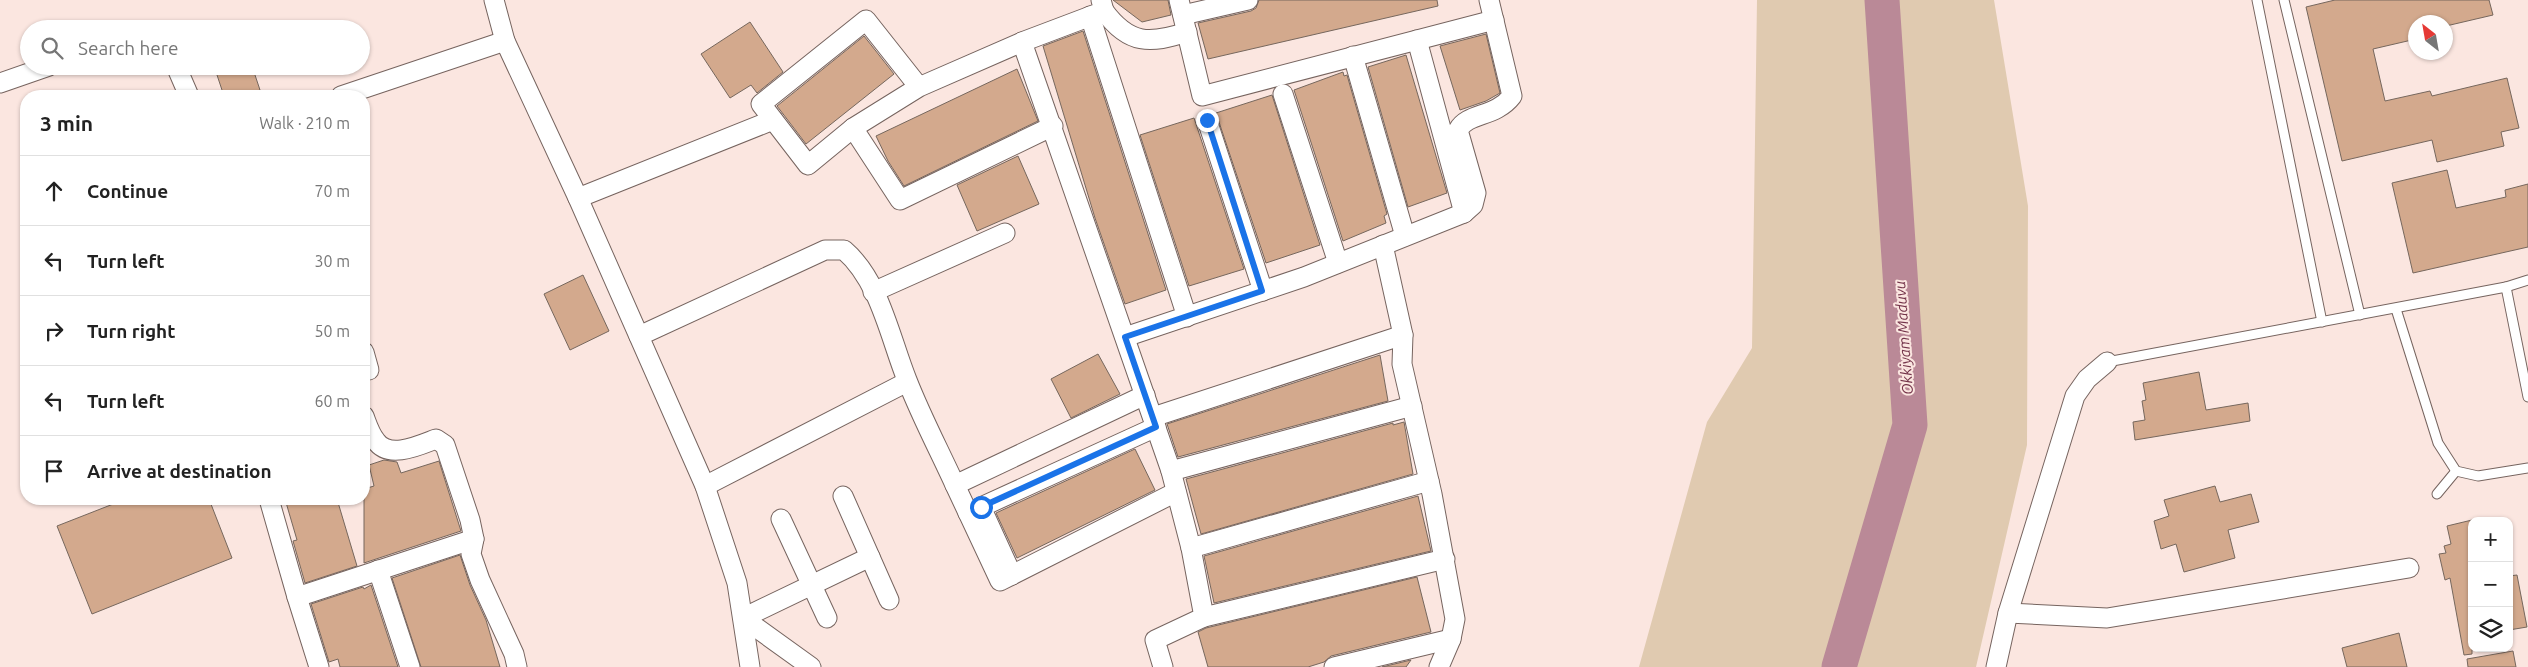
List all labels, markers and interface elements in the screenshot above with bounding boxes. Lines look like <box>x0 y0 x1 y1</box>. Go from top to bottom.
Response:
north arrow <box>2408 15 2453 60</box>
search box <box>20 20 370 75</box>
icon: search <box>38 34 66 62</box>
text: Search here <box>78 37 178 59</box>
route end <box>1196 109 1219 132</box>
text: 3 min <box>40 111 93 135</box>
text: Walk · 210 m <box>259 114 350 132</box>
icon: ahead <box>40 177 68 205</box>
text: Continue <box>87 180 168 202</box>
text: 70 m <box>314 182 350 200</box>
icon: left <box>40 247 68 275</box>
text: Turn left <box>87 250 165 272</box>
text: 30 m <box>314 252 350 270</box>
water label: Okkiyam Maduvu <box>1891 280 1916 396</box>
icon: right <box>40 317 68 345</box>
text: Turn right <box>87 320 175 342</box>
text: 50 m <box>314 322 350 340</box>
icon: left <box>40 387 68 415</box>
text: Turn left <box>87 390 165 412</box>
text: 60 m <box>314 392 350 410</box>
icon: arrive <box>40 457 68 485</box>
text: Arrive at destination <box>87 460 272 482</box>
route start <box>970 496 993 519</box>
map controls <box>2468 517 2513 652</box>
button: + <box>2468 517 2513 562</box>
button: − <box>2468 562 2513 607</box>
button: layers <box>2468 607 2513 652</box>

